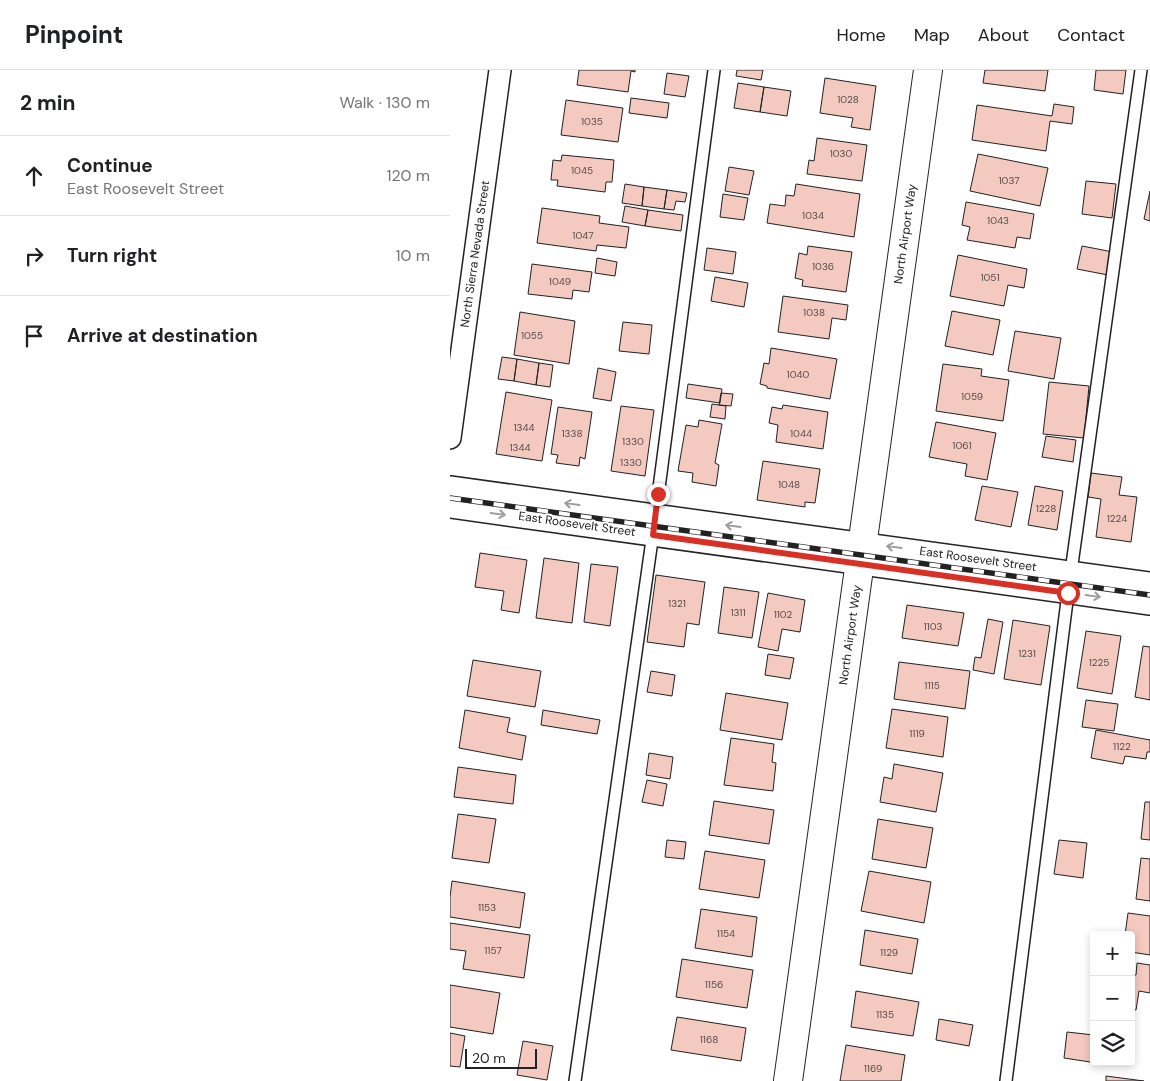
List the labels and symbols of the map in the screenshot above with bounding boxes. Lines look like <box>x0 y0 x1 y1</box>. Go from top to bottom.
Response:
house number: 1028 <box>837 93 859 106</box>
house number: 1035 <box>581 115 603 128</box>
house number: 1030 <box>830 147 853 160</box>
house number: 1045 <box>571 164 593 177</box>
house number: 1037 <box>998 174 1020 187</box>
street label: North Sierra Nevada Street <box>457 179 493 329</box>
street label: North Airport Way <box>890 183 920 285</box>
house number: 1034 <box>802 209 824 222</box>
house number: 1043 <box>987 214 1009 227</box>
house number: 1047 <box>572 229 594 242</box>
house number: 1036 <box>812 260 834 273</box>
house number: 1051 <box>980 271 1000 284</box>
house number: 1049 <box>549 275 571 288</box>
house number: 1038 <box>803 306 825 319</box>
house number: 1055 <box>521 329 543 342</box>
house number: 1040 <box>787 368 810 381</box>
house number: 1059 <box>961 390 983 403</box>
house number: 1344 <box>513 421 535 434</box>
house number: 1338 <box>561 427 583 440</box>
house number: 1044 <box>790 427 812 440</box>
house number: 1330 <box>622 435 644 448</box>
house number: 1061 <box>952 439 972 452</box>
house number: 1344 <box>509 441 531 454</box>
house number: 1330 <box>620 456 642 469</box>
house number: 1048 <box>778 478 800 491</box>
route end <box>647 483 670 506</box>
one-way arrow <box>564 499 580 509</box>
house number: 1228 <box>1036 502 1056 515</box>
street label: East Roosevelt Street <box>517 508 637 540</box>
one-way arrow <box>490 509 506 519</box>
house number: 1224 <box>1107 512 1127 525</box>
one-way arrow <box>725 521 741 531</box>
one-way arrow <box>886 542 902 552</box>
street label: East Roosevelt Street <box>918 543 1038 575</box>
route start <box>1057 582 1080 605</box>
street label: North Airport Way <box>835 584 865 686</box>
one-way arrow <box>1084 591 1100 601</box>
house number: 1321 <box>668 597 686 610</box>
house number: 1311 <box>730 606 746 619</box>
house number: 1102 <box>774 608 793 621</box>
house number: 1103 <box>924 620 943 633</box>
house number: 1231 <box>1018 647 1036 660</box>
house number: 1225 <box>1089 656 1109 669</box>
house number: 1115 <box>924 679 940 692</box>
house number: 1119 <box>909 727 925 740</box>
house number: 1122 <box>1113 740 1131 753</box>
house number: 1153 <box>478 901 496 914</box>
house number: 1154 <box>717 927 735 940</box>
house number: 1157 <box>484 944 502 957</box>
house number: 1129 <box>880 946 898 959</box>
house number: 1156 <box>705 978 723 991</box>
house number: 1135 <box>876 1008 894 1021</box>
house number: 1168 <box>700 1033 718 1046</box>
scale bar <box>465 1046 538 1069</box>
house number: 1169 <box>864 1062 882 1075</box>

